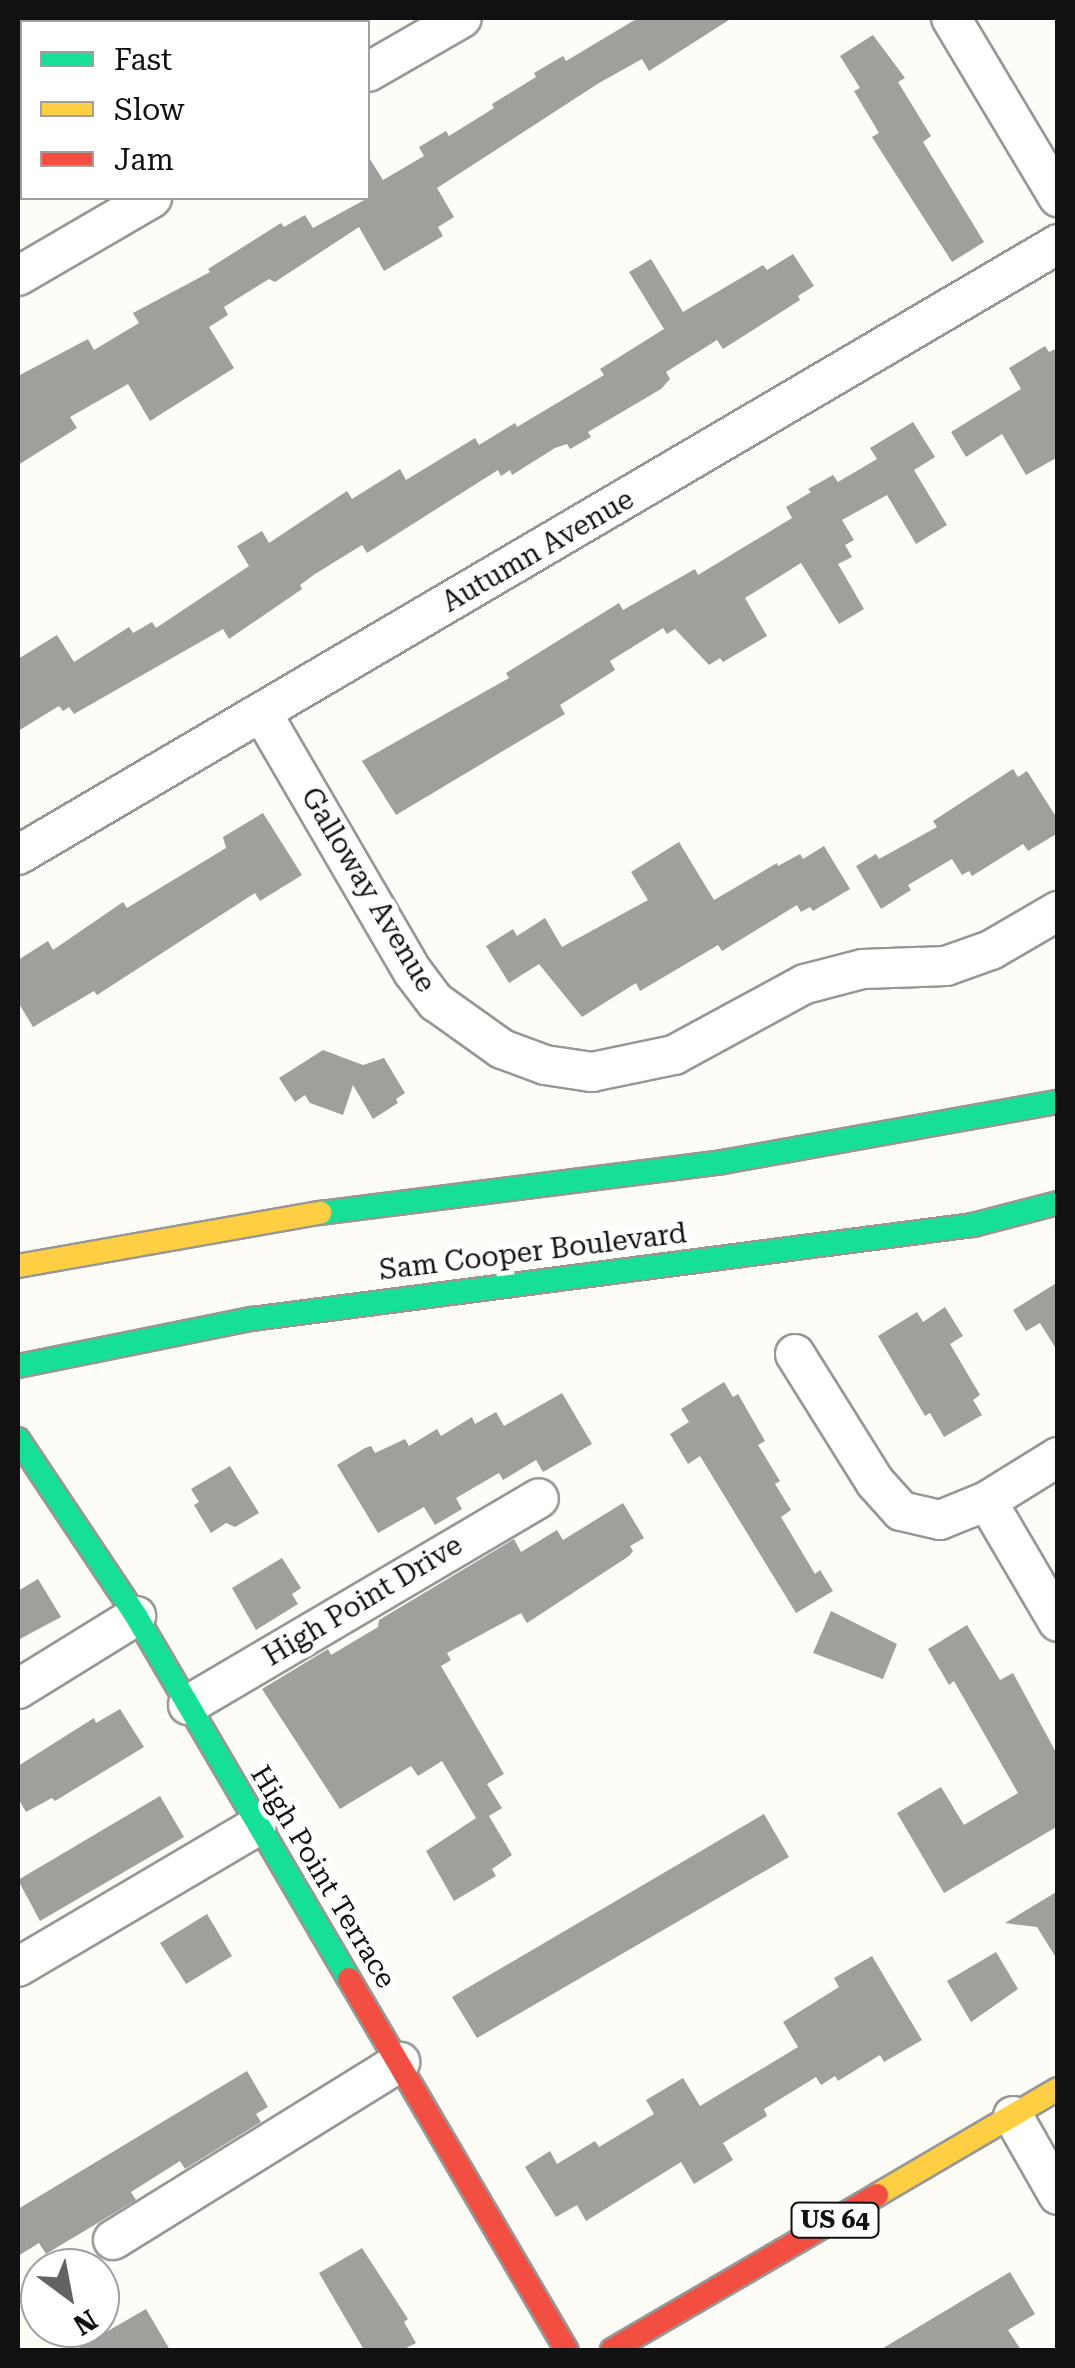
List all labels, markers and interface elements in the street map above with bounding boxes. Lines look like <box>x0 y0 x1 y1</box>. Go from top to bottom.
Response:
legend <box>20 20 370 200</box>
text: Fast <box>114 42 172 77</box>
text: Slow <box>114 92 185 127</box>
text: Jam <box>114 142 174 177</box>
street label: Autumn Avenue <box>436 483 640 619</box>
street label: Galloway Avenue <box>294 782 442 998</box>
street label: Sam Cooper Boulevard <box>377 1216 689 1288</box>
street label: High Point Drive <box>258 1529 468 1673</box>
street label: High Point Terrace <box>243 1760 403 1994</box>
road number: US 64 <box>790 2200 880 2240</box>
north arrow <box>20 2248 120 2348</box>
text: N <box>67 2302 103 2342</box>

